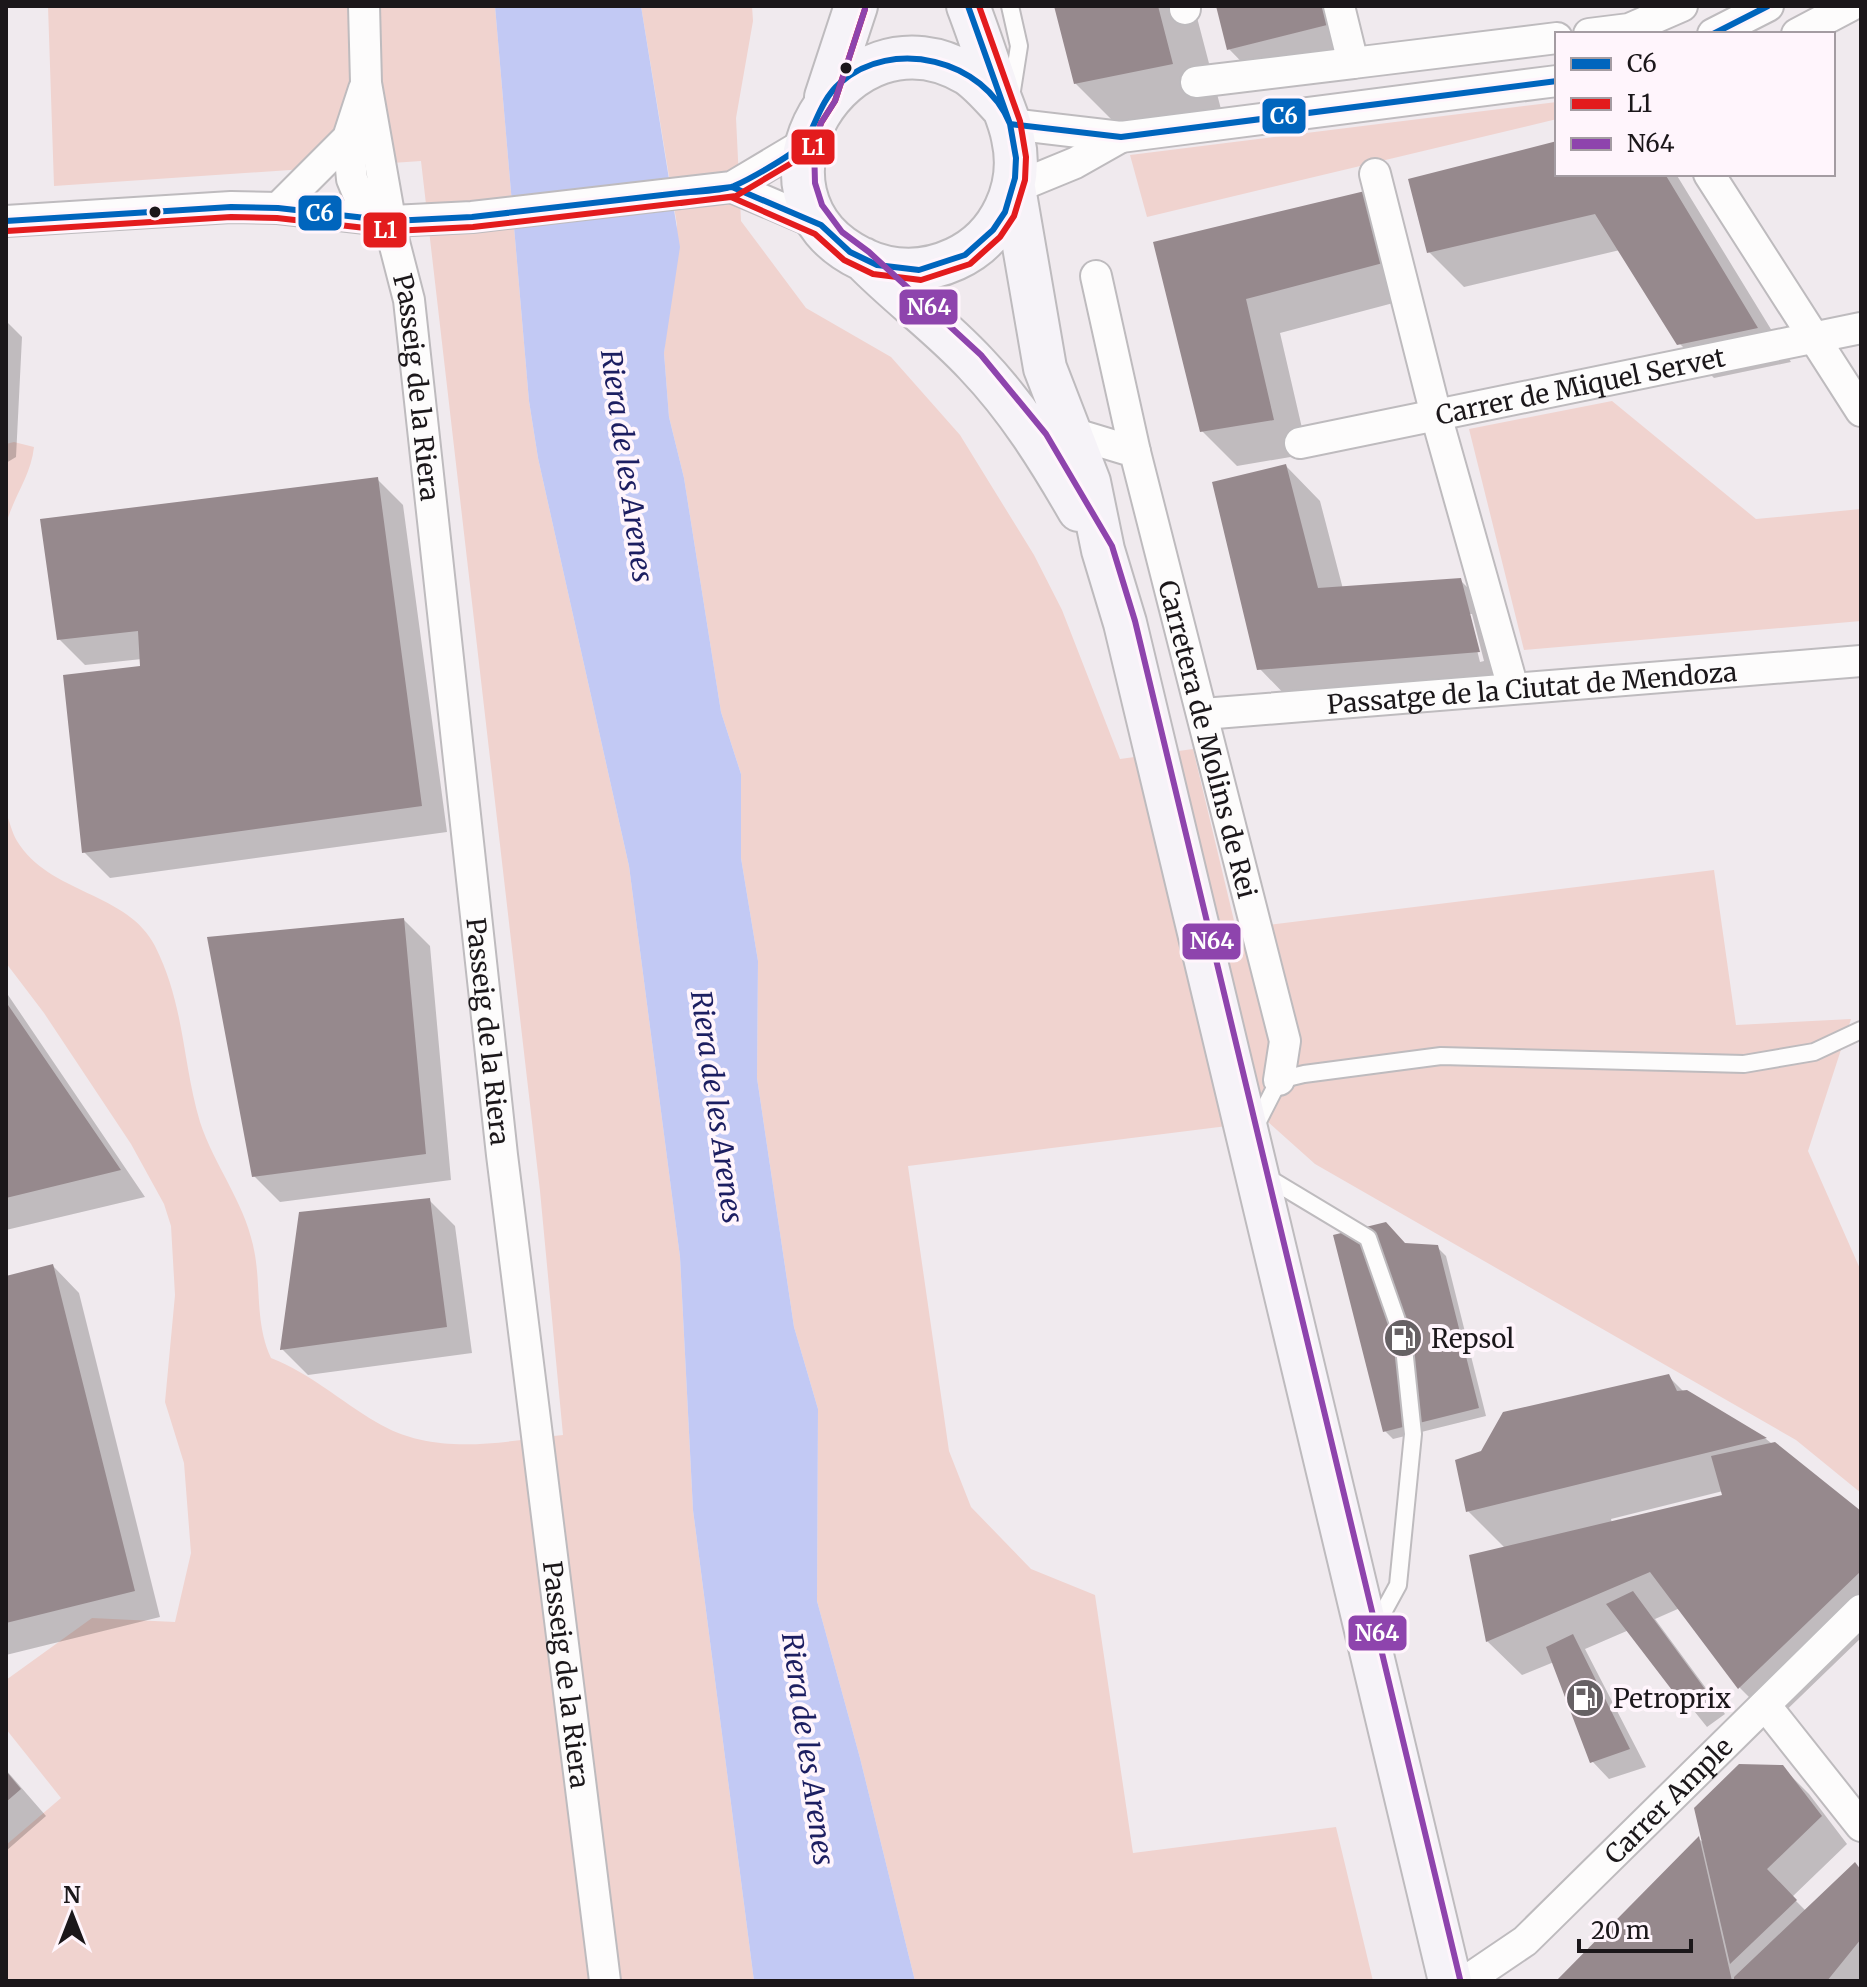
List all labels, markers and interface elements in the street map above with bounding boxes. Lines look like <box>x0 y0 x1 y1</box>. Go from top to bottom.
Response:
legend <box>1555 32 1835 176</box>
text: C6 <box>1627 48 1657 79</box>
unlabelled marker <box>838 60 854 76</box>
text: L1 <box>1627 88 1652 119</box>
line badge: C6 <box>1261 97 1307 135</box>
text: C6 <box>1270 102 1298 130</box>
line badge: L1 <box>790 128 836 166</box>
text: N64 <box>1627 128 1675 159</box>
text: L1 <box>801 133 825 161</box>
line badge: C6 <box>297 194 343 232</box>
text: C6 <box>306 199 334 227</box>
unlabelled marker <box>147 204 163 220</box>
line badge: L1 <box>362 211 408 249</box>
text: L1 <box>373 216 397 244</box>
street label: Passeig de la Riera <box>386 270 447 503</box>
line badge: N64 <box>898 288 959 326</box>
text: N64 <box>907 293 951 321</box>
street label: Carrer de Miquel Servet <box>1433 340 1728 431</box>
water label: Riera de les Arenes <box>593 347 661 585</box>
street label: Carretera de Molins de Rei <box>1152 577 1264 901</box>
street label: Passatge de la Ciutat de Mendoza <box>1326 655 1738 720</box>
street label: Passeig de la Riera <box>460 916 517 1147</box>
line badge: N64 <box>1181 922 1242 961</box>
text: N64 <box>1190 927 1234 955</box>
water label: Riera de les Arenes <box>683 988 751 1226</box>
fuel station icon: Repsol <box>1382 1317 1424 1359</box>
place label: Repsol <box>1431 1322 1514 1355</box>
street label: Passeig de la Riera <box>536 1559 597 1790</box>
line badge: N64 <box>1347 1614 1408 1652</box>
text: N64 <box>1355 1619 1399 1647</box>
water label: Riera de les Arenes <box>774 1630 842 1868</box>
fuel station icon: Petroprix <box>1564 1677 1606 1719</box>
place label: Petroprix <box>1613 1682 1731 1715</box>
street label: Carrer Ample <box>1597 1730 1739 1870</box>
north arrow <box>32 1875 112 1955</box>
text: N <box>63 1881 81 1909</box>
scale bar <box>1579 1903 1691 1953</box>
text: 20 m <box>1591 1915 1650 1946</box>

